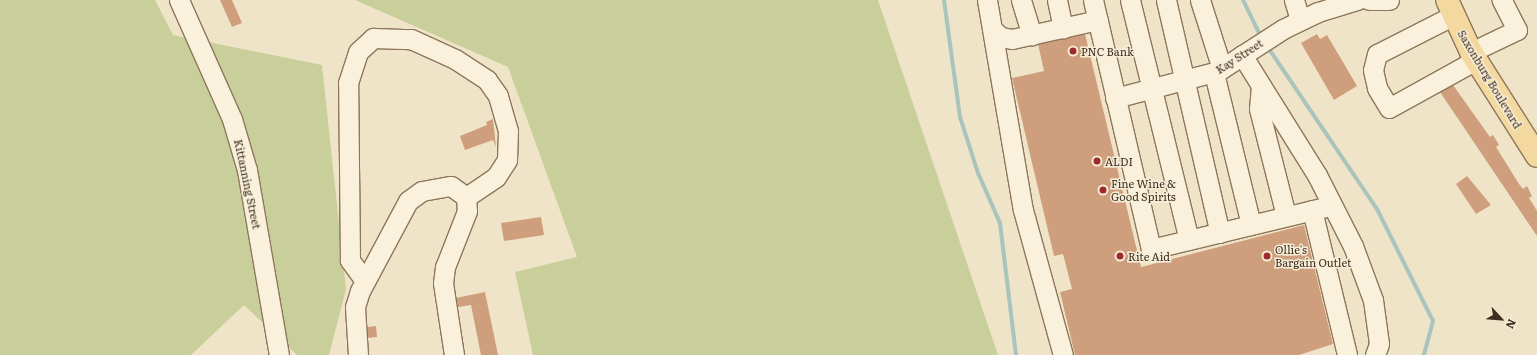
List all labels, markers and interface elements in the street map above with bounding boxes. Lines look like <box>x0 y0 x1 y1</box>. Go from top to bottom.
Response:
street label: Saxonburg Boulevard <box>1455 27 1525 131</box>
street label: Kay Street <box>1213 36 1265 76</box>
place label: PNC Bank <box>1081 44 1134 58</box>
marker: PNC Bank <box>1068 46 1078 56</box>
street label: Kittanning Street <box>232 138 264 230</box>
place label: ALDI <box>1105 154 1133 168</box>
marker: ALDI <box>1092 156 1102 166</box>
place label: Fine Wine & Good Spirits <box>1111 177 1176 203</box>
marker: Fine Wine & Good Spirits <box>1098 185 1108 195</box>
place label: Ollie's Bargain Outlet <box>1275 243 1351 269</box>
place label: Rite Aid <box>1128 249 1170 263</box>
marker: Rite Aid <box>1115 251 1125 261</box>
marker: Ollie's Bargain Outlet <box>1262 251 1272 261</box>
north arrow <box>1481 299 1521 339</box>
text: N <box>1503 317 1521 332</box>

